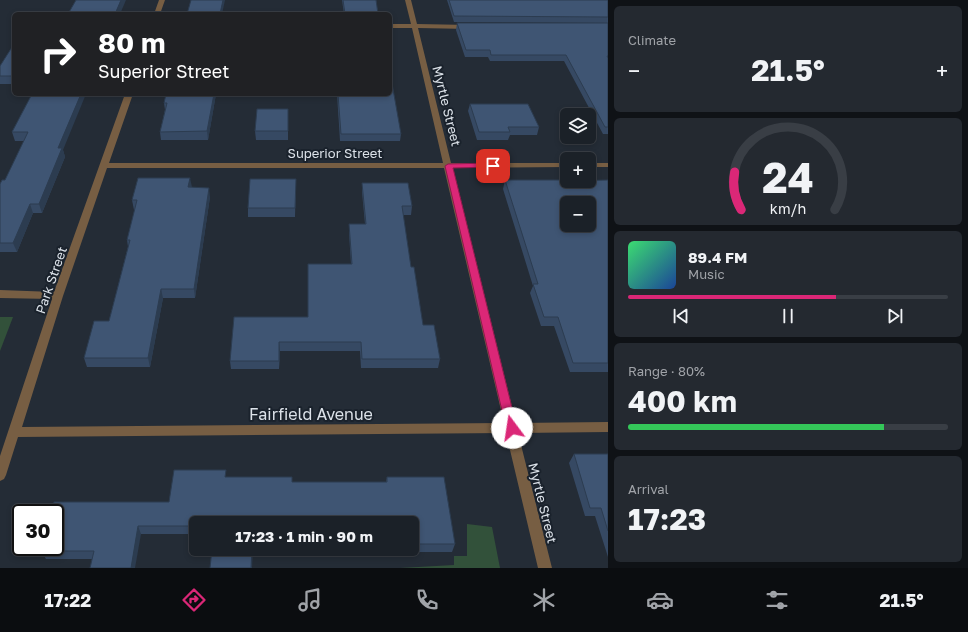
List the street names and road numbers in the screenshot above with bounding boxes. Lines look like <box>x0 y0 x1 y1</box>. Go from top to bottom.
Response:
street label: Myrtle Street <box>429 64 465 148</box>
street label: Superior Street <box>288 145 382 161</box>
street label: Park Street <box>32 244 70 316</box>
street label: Fairfield Avenue <box>249 404 373 424</box>
street label: Myrtle Street <box>525 461 561 545</box>

